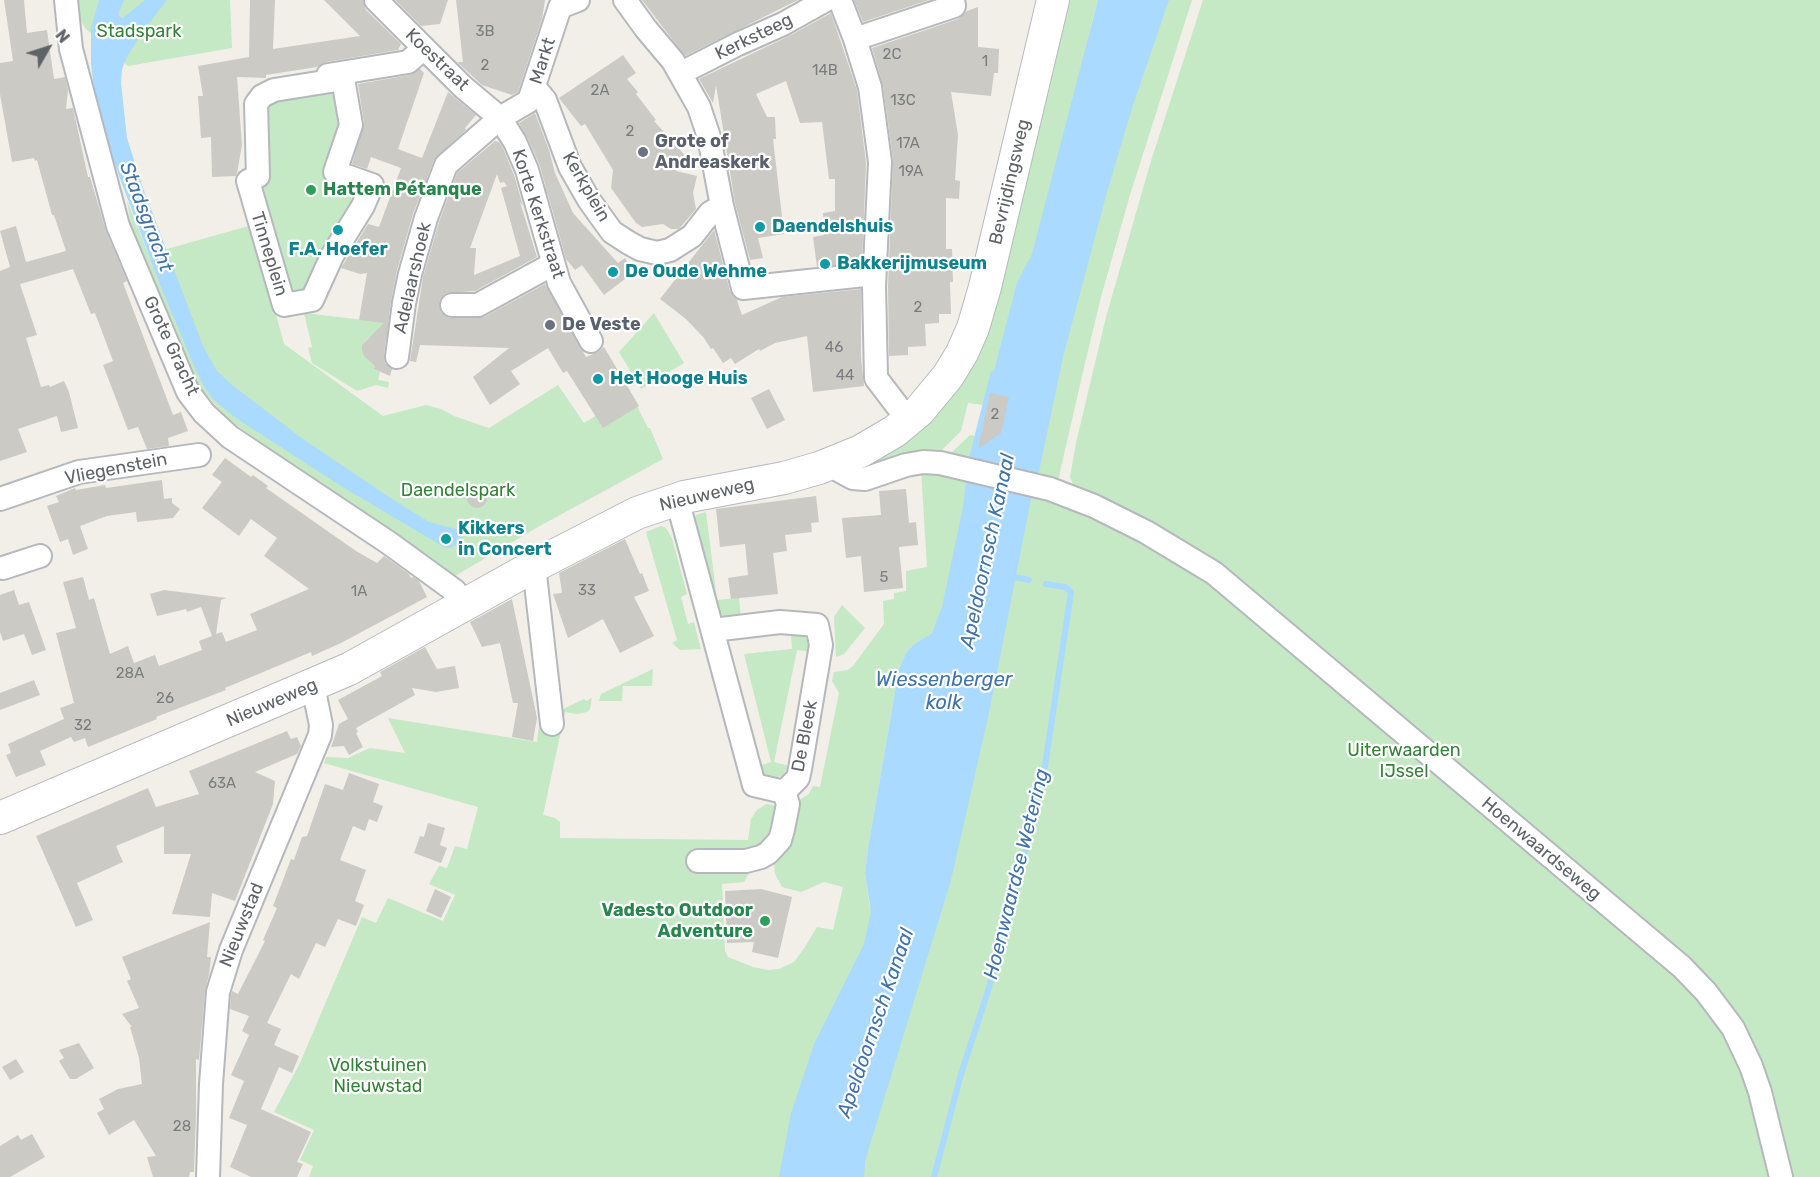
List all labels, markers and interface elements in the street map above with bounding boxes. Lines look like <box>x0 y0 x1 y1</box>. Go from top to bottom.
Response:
street label: Kerksteeg <box>712 9 796 65</box>
north arrow <box>18 18 78 78</box>
park label: Stadspark <box>97 21 181 43</box>
house number: 3B <box>475 23 495 41</box>
street label: Koestraat <box>401 24 473 96</box>
text: N <box>51 26 73 47</box>
street label: Markt <box>525 35 561 87</box>
house number: 2C <box>883 46 901 64</box>
house number: 1 <box>982 53 988 71</box>
house number: 2 <box>481 57 489 75</box>
house number: 14B <box>812 62 838 80</box>
house number: 2A <box>591 82 609 100</box>
house number: 13C <box>890 92 916 110</box>
street label: Bevrijdingsweg <box>985 117 1035 247</box>
house number: 2 <box>626 123 634 141</box>
place label: Grote of Andreaskerk <box>655 131 770 174</box>
house number: 17A <box>896 135 920 153</box>
marker: Grote of Andreaskerk <box>636 145 650 159</box>
street label: Korte Kerkstraat <box>507 146 569 282</box>
street label: Kerkplein <box>557 148 615 226</box>
water label: Stadsgracht <box>114 159 178 275</box>
house number: 19A <box>899 163 923 181</box>
place label: Hattem Pétanque <box>323 179 482 201</box>
marker: Hattem Pétanque <box>304 183 318 197</box>
street label: Tinneplein <box>246 209 292 299</box>
place label: Daendelshuis <box>772 216 893 238</box>
street label: Adelaarshoek <box>390 220 436 336</box>
marker: Daendelshuis <box>753 220 767 234</box>
marker: F.A. Hoefer <box>331 223 345 237</box>
place label: F.A. Hoefer <box>288 239 388 261</box>
place label: Bakkerijmuseum <box>837 253 987 275</box>
marker: Bakkerijmuseum <box>818 257 832 271</box>
place label: De Oude Wehme <box>625 261 767 283</box>
marker: De Oude Wehme <box>606 265 620 279</box>
street label: Grote Gracht <box>139 293 203 399</box>
house number: 2 <box>914 299 922 317</box>
place label: De Veste <box>562 314 641 336</box>
marker: De Veste <box>543 318 557 332</box>
house number: 46 <box>825 339 843 357</box>
house number: 44 <box>836 367 854 385</box>
place label: Het Hooge Huis <box>610 368 748 390</box>
marker: Het Hooge Huis <box>591 372 605 386</box>
house number: 2 <box>991 406 999 424</box>
street label: Vliegenstein <box>63 448 169 490</box>
water label: Apeldoornsch Kanaal <box>956 452 1020 650</box>
street label: Nieuweweg <box>657 474 757 516</box>
park label: Daendelspark <box>401 480 515 502</box>
place label: Kikkers in Concert <box>458 518 552 560</box>
marker: Kikkers in Concert <box>439 532 453 546</box>
house number: 5 <box>880 569 888 587</box>
house number: 33 <box>578 582 596 600</box>
house number: 1A <box>351 583 367 601</box>
house number: 28A <box>116 665 144 683</box>
water label: Wiessenberger kolk <box>876 668 1012 715</box>
street label: Nieuweweg <box>223 674 321 732</box>
house number: 26 <box>156 690 174 708</box>
street label: De Bleek <box>787 698 823 774</box>
house number: 32 <box>74 717 92 735</box>
park label: Uiterwaarden IJssel <box>1347 740 1461 783</box>
water label: Hoenwaardse Wetering <box>979 766 1055 982</box>
house number: 63A <box>208 775 236 793</box>
street label: Hoenwaardseweg <box>1477 793 1605 905</box>
street label: Nieuwstad <box>215 880 269 970</box>
place label: Vadesto Outdoor Adventure <box>601 900 753 942</box>
marker: Vadesto Outdoor Adventure <box>758 914 772 928</box>
water label: Apeldoornsch Kanaal <box>832 925 920 1121</box>
park label: Volkstuinen Nieuwstad <box>329 1055 427 1098</box>
house number: 28 <box>173 1118 191 1136</box>

